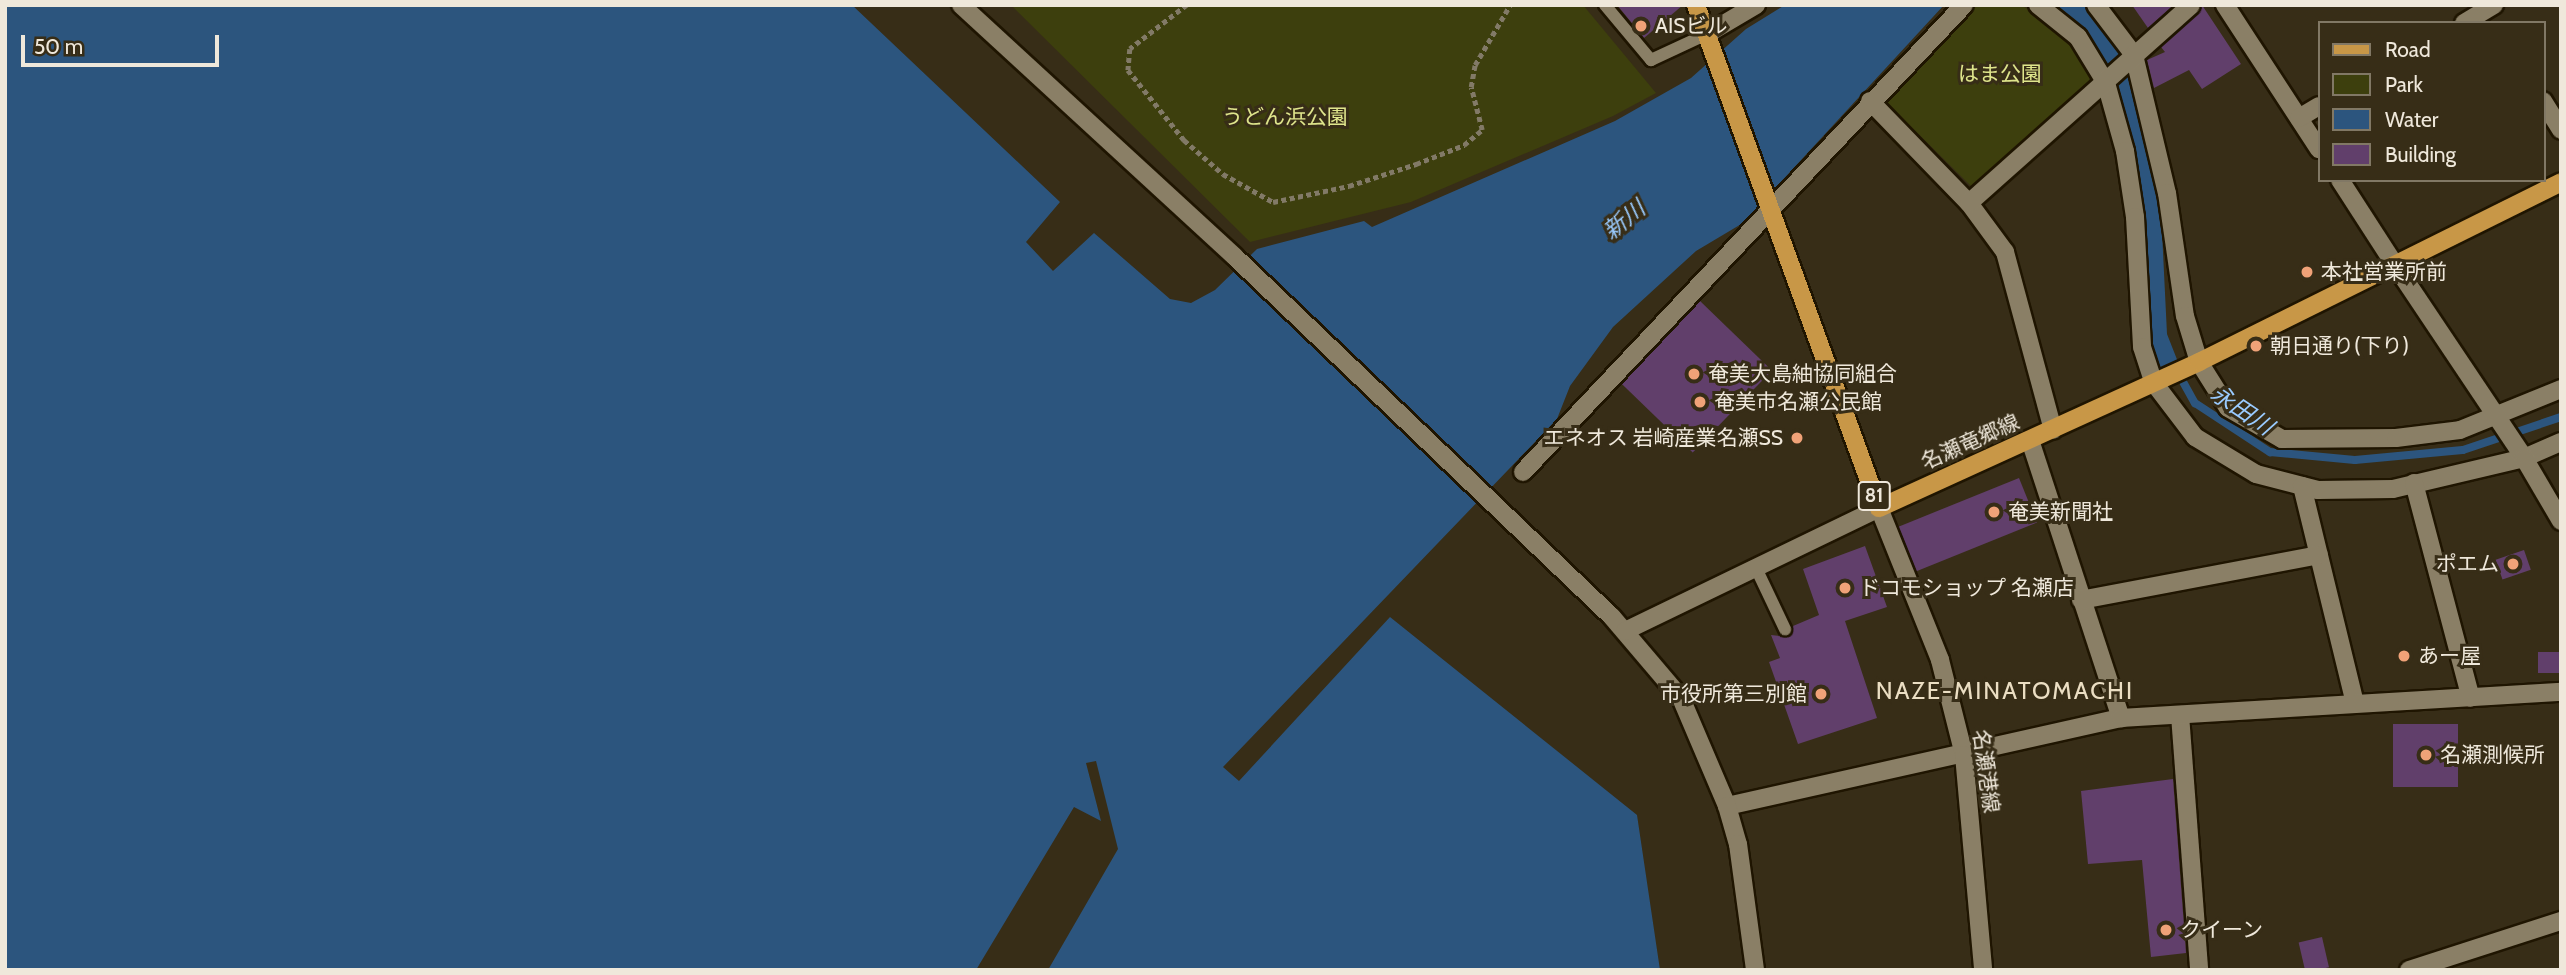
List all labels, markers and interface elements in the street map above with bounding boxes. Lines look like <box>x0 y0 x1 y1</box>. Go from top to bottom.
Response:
place label: AISビル <box>1655 13 1728 39</box>
marker: AISビル <box>1633 18 1649 34</box>
scale bar <box>24 21 222 65</box>
legend <box>2318 21 2545 182</box>
text: 50 m <box>34 34 83 59</box>
text: Road <box>2385 37 2431 62</box>
park label: はま公園 <box>1958 61 2042 87</box>
text: Park <box>2385 72 2423 97</box>
park label: うどん浜公園 <box>1222 104 1348 130</box>
text: Water <box>2385 107 2438 132</box>
text: Building <box>2385 142 2456 167</box>
water label: 新川 <box>1597 195 1651 245</box>
place label: 本社営業所前 <box>2321 259 2447 285</box>
marker: 本社営業所前 <box>2299 264 2315 280</box>
place label: 朝日通り(下り) <box>2270 333 2409 359</box>
marker: 朝日通り(下り) <box>2248 338 2264 354</box>
place label: 奄美大島紬協同組合 <box>1708 361 1897 387</box>
marker: 奄美大島紬協同組合 <box>1686 366 1702 382</box>
water label: 永田川 <box>2206 379 2278 441</box>
place label: 奄美市名瀬公民館 <box>1714 389 1882 415</box>
marker: 奄美市名瀬公民館 <box>1692 394 1708 410</box>
street label: 名瀬竜郷線 <box>1917 409 2023 475</box>
place label: エネオス 岩崎産業名瀬SS <box>1544 425 1783 451</box>
marker: エネオス 岩崎産業名瀬SS <box>1789 430 1805 446</box>
road number: 81 <box>1856 481 1892 512</box>
place label: 奄美新聞社 <box>2008 499 2113 525</box>
marker: 奄美新聞社 <box>1986 504 2002 520</box>
place label: ポエム <box>2436 551 2499 577</box>
marker: ポエム <box>2505 556 2521 572</box>
place label: ドコモショップ 名瀬店 <box>1859 575 2074 601</box>
marker: ドコモショップ 名瀬店 <box>1837 580 1853 596</box>
place label: あー屋 <box>2418 643 2481 669</box>
marker: あー屋 <box>2396 648 2412 664</box>
district label: NAZE-MINATOMACHI <box>1878 677 2132 705</box>
place label: 市役所第三別館 <box>1660 681 1807 707</box>
marker: 市役所第三別館 <box>1813 686 1829 702</box>
street label: 名瀬港線 <box>1968 728 2004 814</box>
place label: 名瀬測候所 <box>2440 742 2545 768</box>
marker: 名瀬測候所 <box>2418 747 2434 763</box>
place label: クイーン <box>2180 917 2264 943</box>
marker: クイーン <box>2158 922 2174 938</box>

